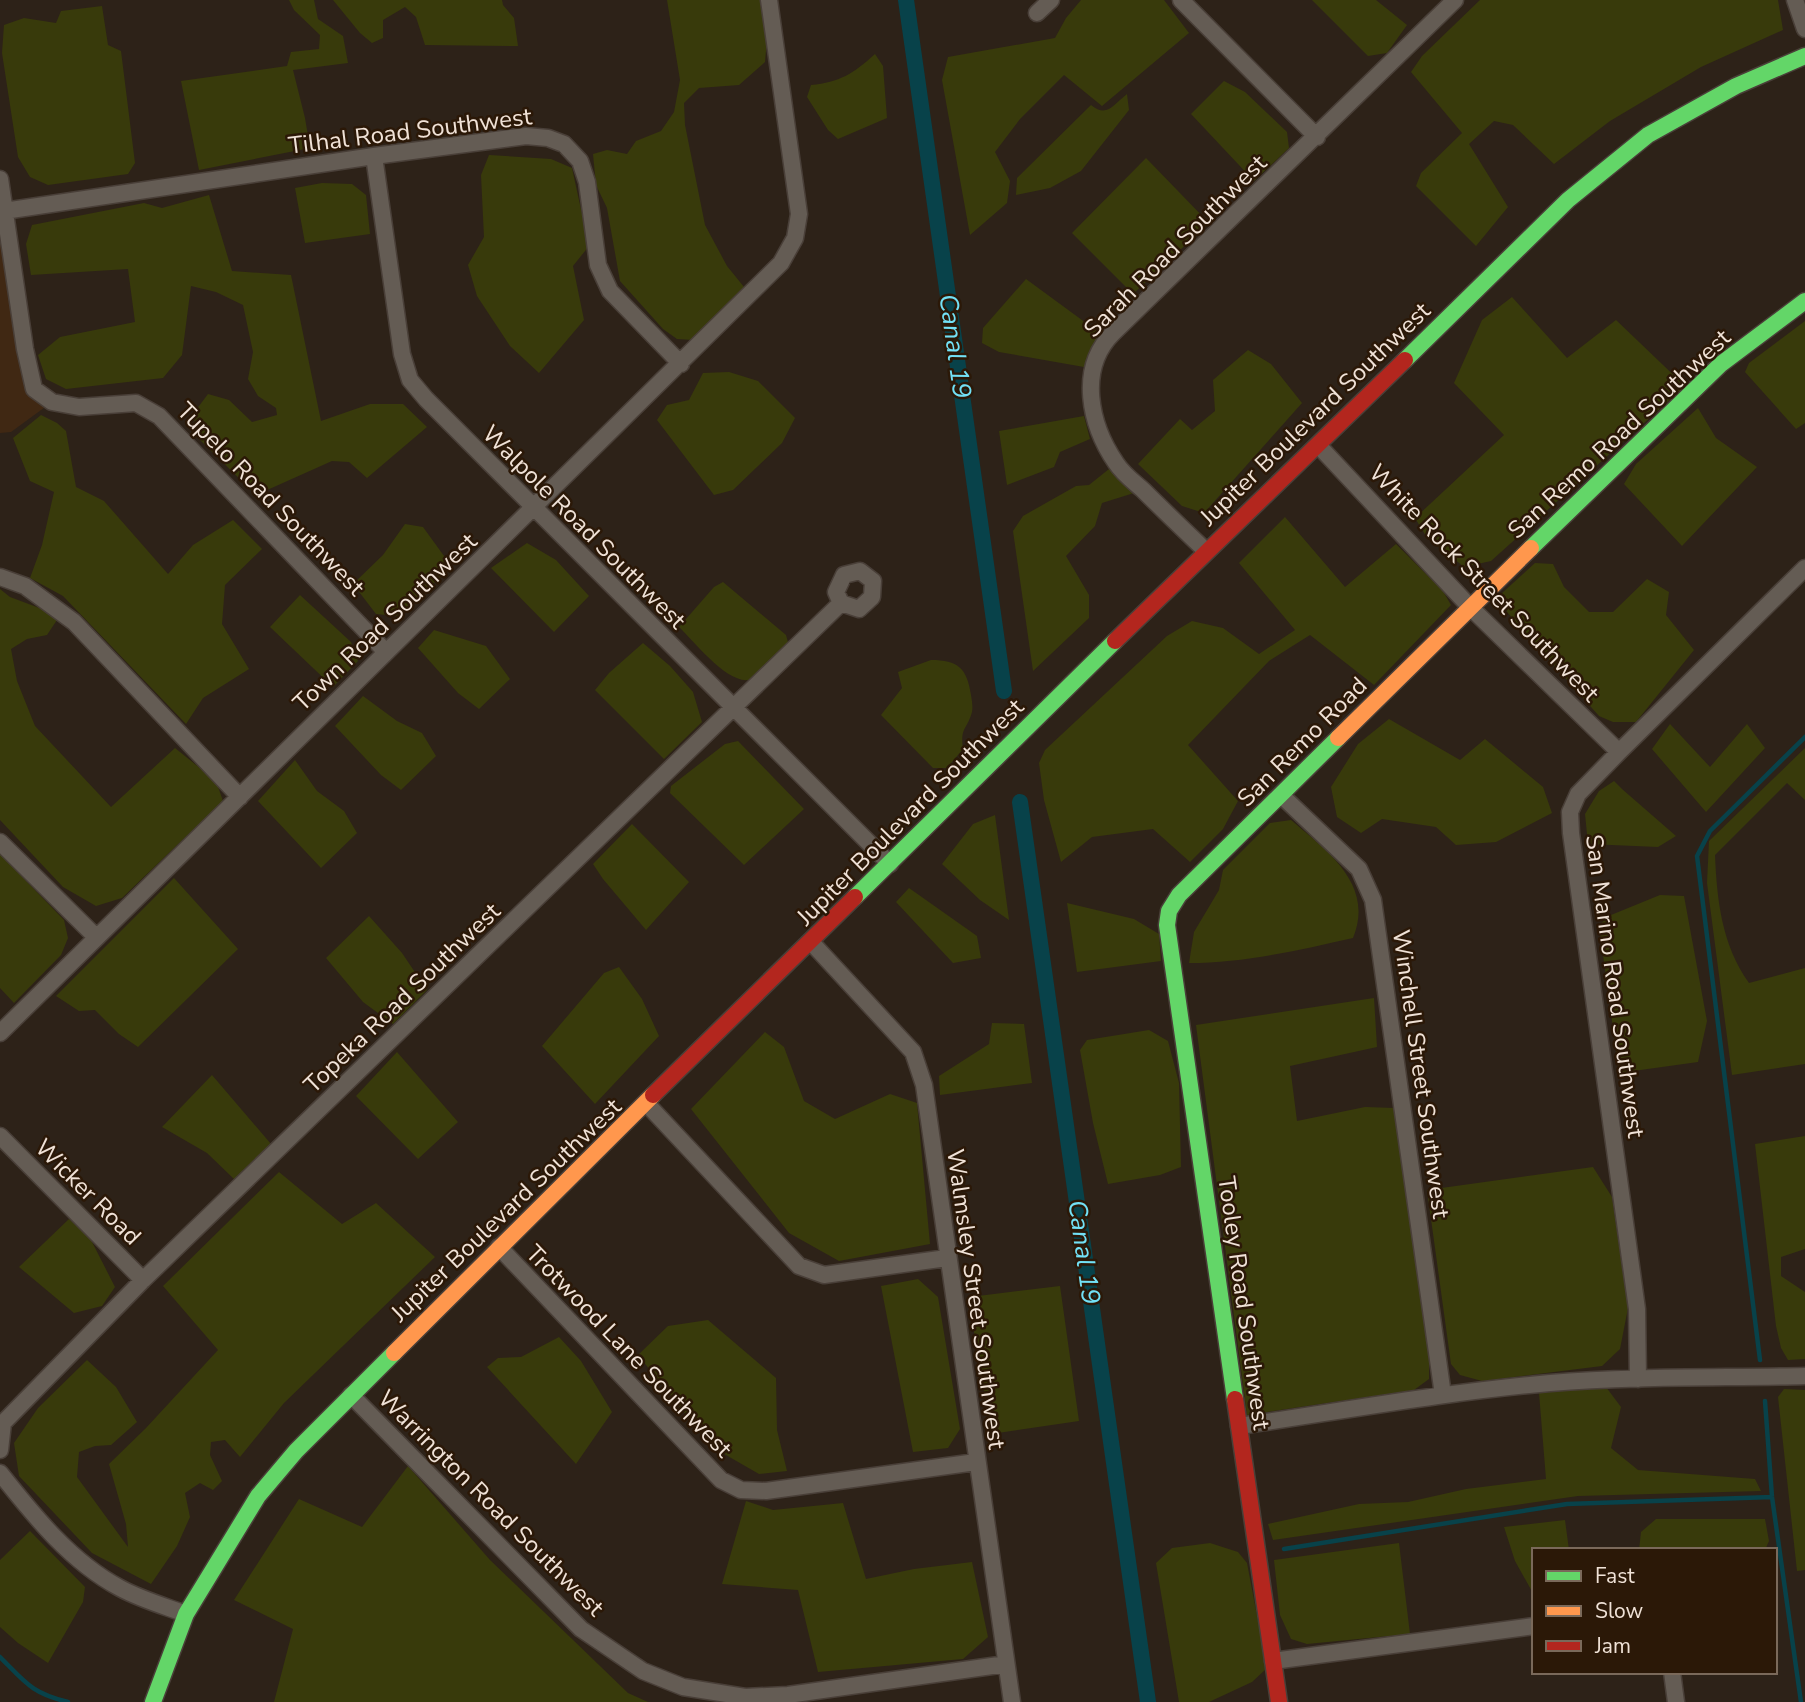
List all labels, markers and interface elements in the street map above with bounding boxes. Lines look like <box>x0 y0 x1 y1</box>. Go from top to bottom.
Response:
street label: Tilhal Road Southwest <box>287 100 534 162</box>
street label: Sarah Road Southwest <box>1077 147 1274 344</box>
water label: Canal 19 <box>930 292 980 400</box>
street label: Jupiter Boulevard Southwest <box>1192 295 1438 533</box>
street label: San Remo Road Southwest <box>1501 322 1738 546</box>
street label: Tupelo Road Southwest <box>170 395 372 603</box>
street label: Walpole Road Southwest <box>475 418 693 636</box>
street label: White Rock Street Southwest <box>1362 457 1607 709</box>
street label: Town Road Southwest <box>286 525 484 718</box>
street label: San Remo Road <box>1230 670 1374 814</box>
street label: Jupiter Boulevard Southwest <box>789 691 1031 933</box>
street label: San Marino Road Southwest <box>1578 832 1652 1140</box>
street label: Topeka Road Southwest <box>297 895 508 1100</box>
street label: Winchell Street Southwest <box>1385 928 1457 1221</box>
street label: Jupiter Boulevard Southwest <box>383 1091 629 1329</box>
street label: Wicker Road <box>28 1132 148 1252</box>
street label: Walmsley Street Southwest <box>939 1147 1013 1452</box>
street label: Tooley Road Southwest <box>1210 1174 1278 1432</box>
water label: Canal 19 <box>1059 1198 1109 1306</box>
street label: Trotwood Lane Southwest <box>519 1238 740 1465</box>
street label: Warrington Road Southwest <box>371 1383 612 1624</box>
legend <box>1532 1548 1777 1674</box>
text: Fast <box>1595 1562 1635 1590</box>
text: Slow <box>1595 1597 1644 1625</box>
text: Jam <box>1594 1632 1631 1660</box>

